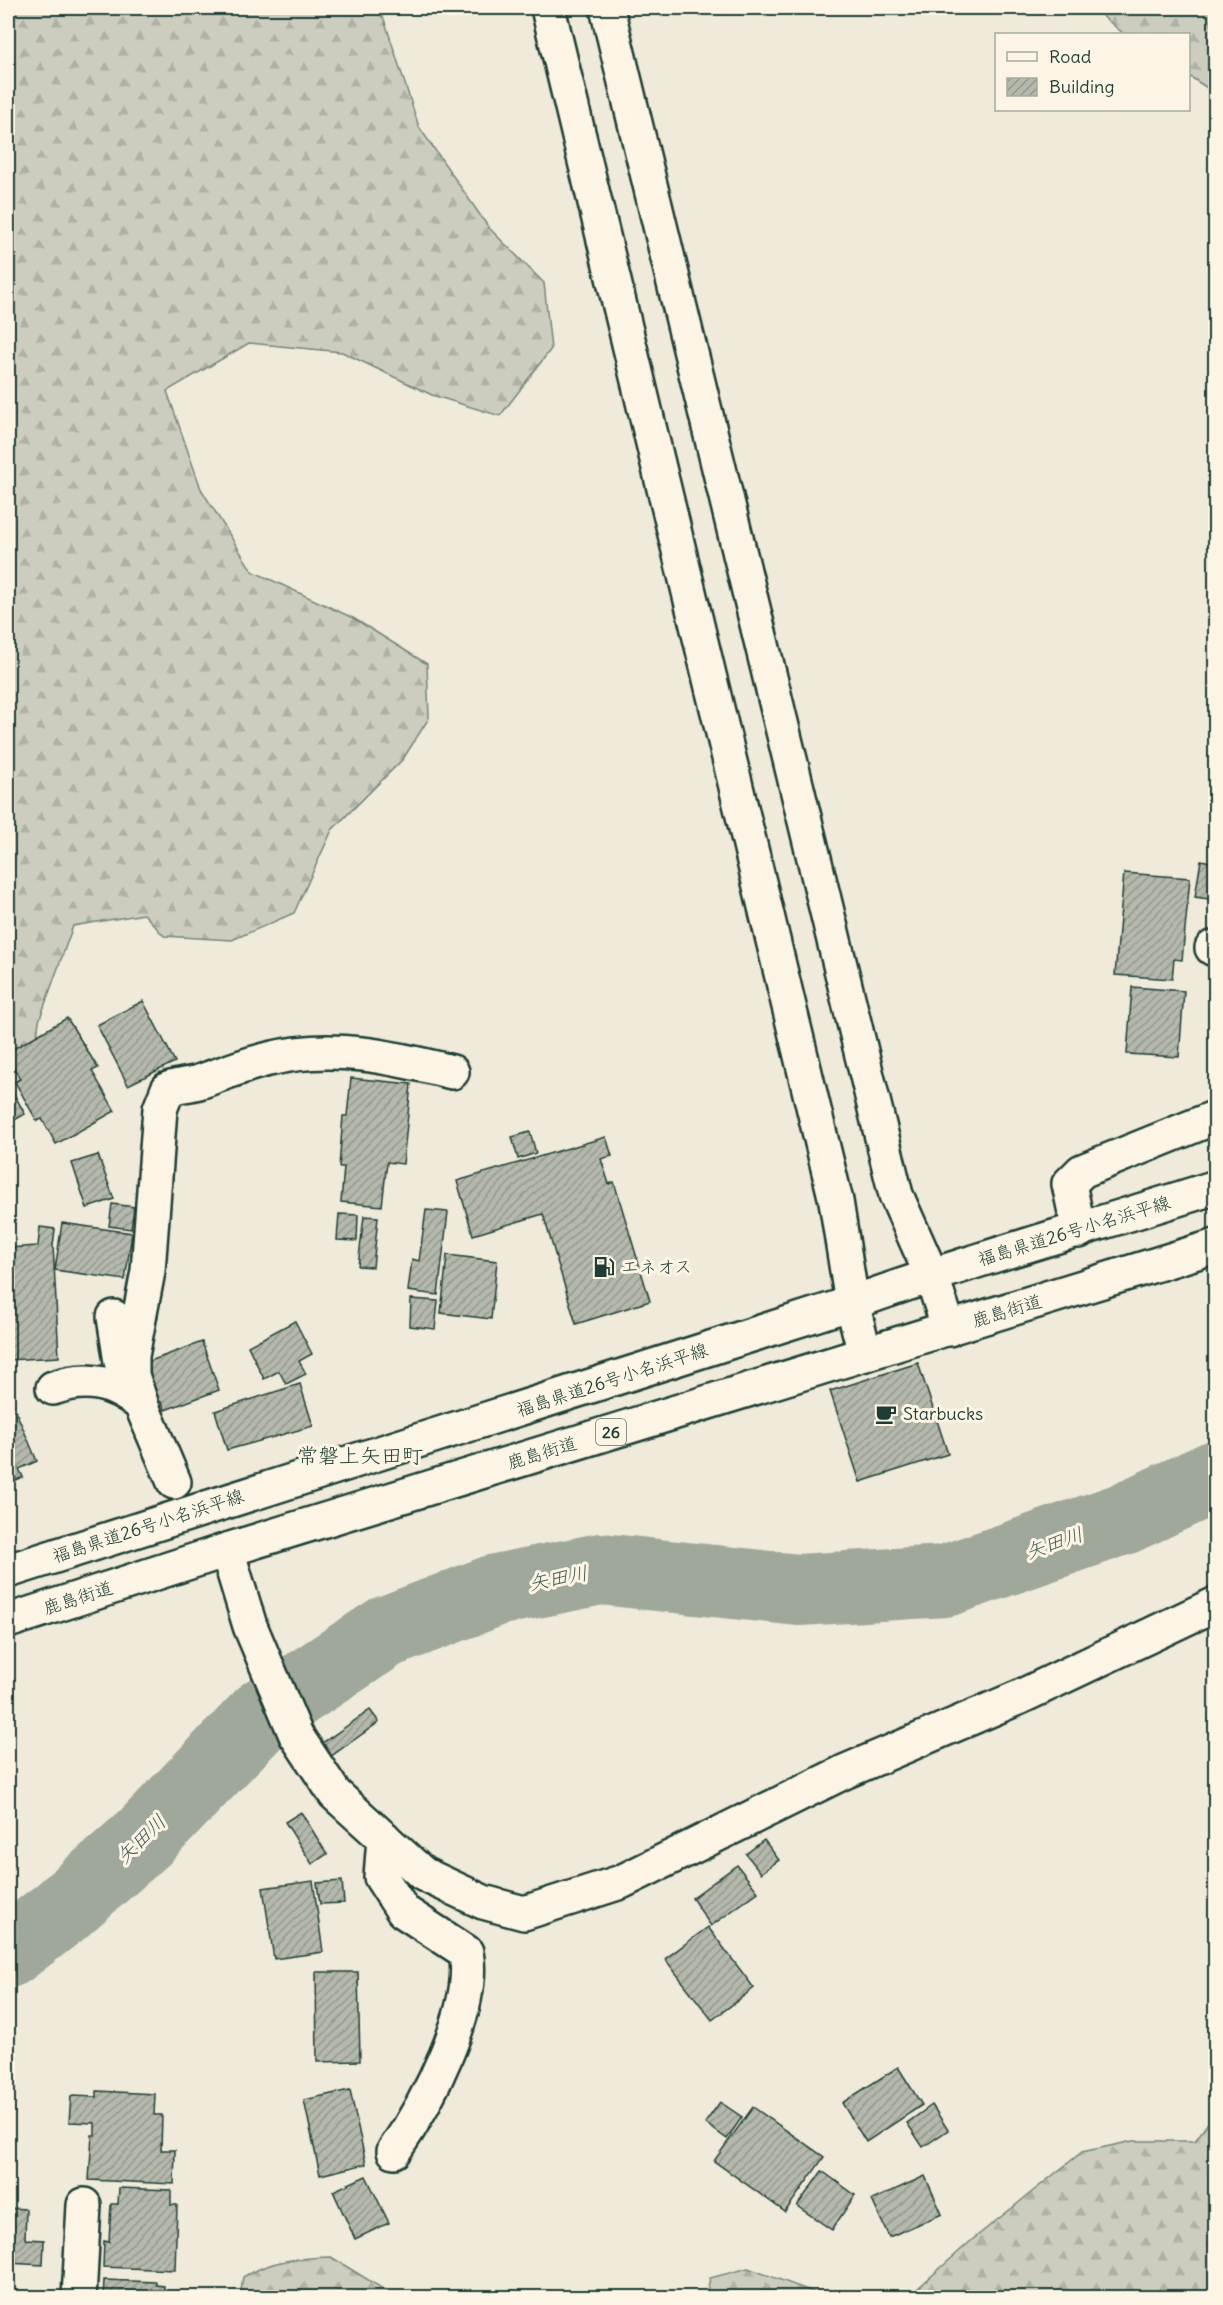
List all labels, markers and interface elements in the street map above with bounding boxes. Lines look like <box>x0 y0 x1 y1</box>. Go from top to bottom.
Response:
legend <box>995 33 1190 111</box>
text: Road <box>1049 45 1092 68</box>
text: Building <box>1049 75 1114 98</box>
street label: 福島県道26号小名浜平線 <box>975 1190 1173 1271</box>
fuel station icon: エネオス <box>592 1255 616 1279</box>
place label: エネオス <box>621 1255 692 1278</box>
street label: 鹿島街道 <box>969 1289 1045 1332</box>
street label: 福島県道26号小名浜平線 <box>513 1338 711 1421</box>
cafe icon: Starbucks <box>874 1402 898 1426</box>
place label: Starbucks <box>903 1402 983 1425</box>
road number: 26 <box>596 1419 626 1445</box>
street label: 鹿島街道 <box>504 1431 580 1474</box>
district label: 常磐上矢田町 <box>297 1442 423 1469</box>
street label: 福島県道26号小名浜平線 <box>49 1484 247 1567</box>
water label: 矢田川 <box>1021 1521 1086 1564</box>
water label: 矢田川 <box>526 1560 590 1596</box>
street label: 鹿島街道 <box>40 1575 116 1620</box>
water label: 矢田川 <box>110 1809 171 1868</box>

